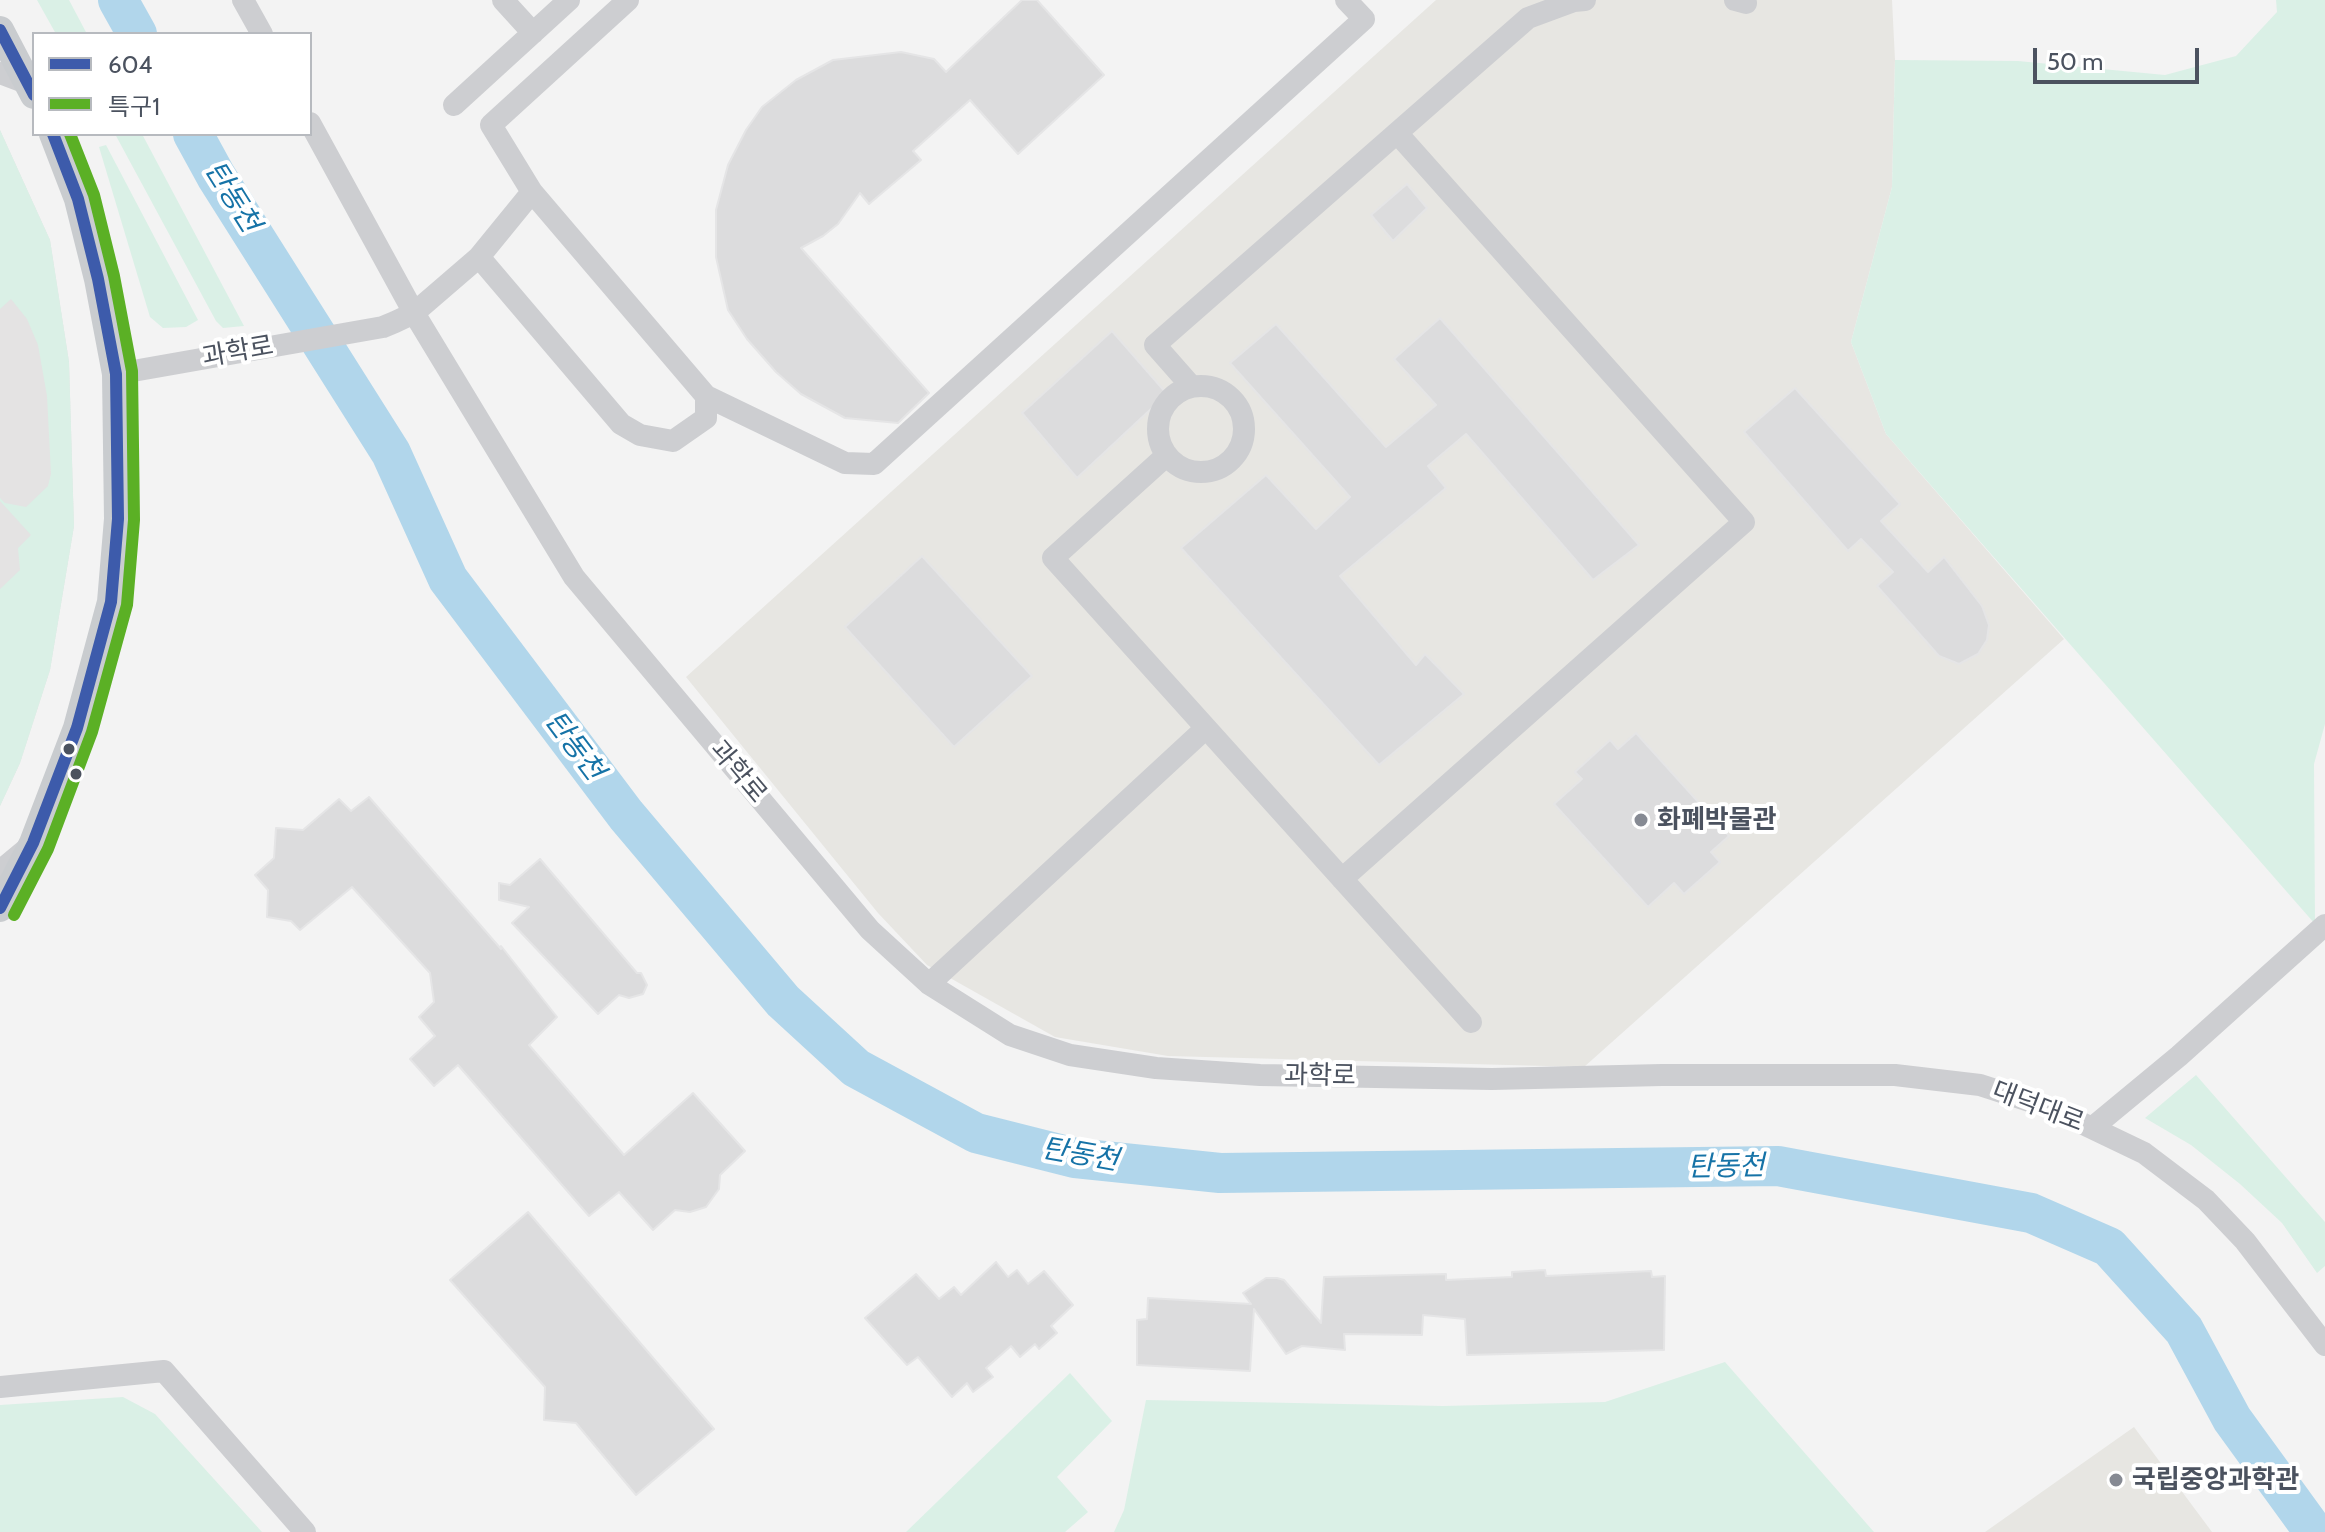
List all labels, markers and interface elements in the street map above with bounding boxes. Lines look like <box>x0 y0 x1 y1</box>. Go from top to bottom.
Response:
legend <box>32 32 312 136</box>
scale bar <box>2037 32 2203 82</box>
text: 50 m <box>2047 47 2103 76</box>
text: 604 <box>108 50 152 79</box>
text: 특구1 <box>108 92 160 121</box>
water label: 탄동천 <box>197 155 267 239</box>
street label: 과학로 <box>200 330 276 374</box>
water label: 탄동천 <box>537 705 611 787</box>
street label: 과학로 <box>703 734 773 810</box>
unlabelled marker <box>61 741 77 757</box>
unlabelled marker <box>68 766 84 782</box>
place label: 화폐박물관 <box>1657 804 1777 836</box>
marker: 화폐박물관 <box>1632 811 1650 829</box>
street label: 과학로 <box>1284 1060 1356 1092</box>
street label: 대덕대로 <box>1988 1075 2088 1139</box>
water label: 탄동천 <box>1039 1132 1121 1178</box>
water label: 탄동천 <box>1687 1150 1765 1184</box>
place label: 국립중앙과학관 <box>2132 1464 2299 1496</box>
marker: 국립중앙과학관 <box>2107 1471 2125 1489</box>

